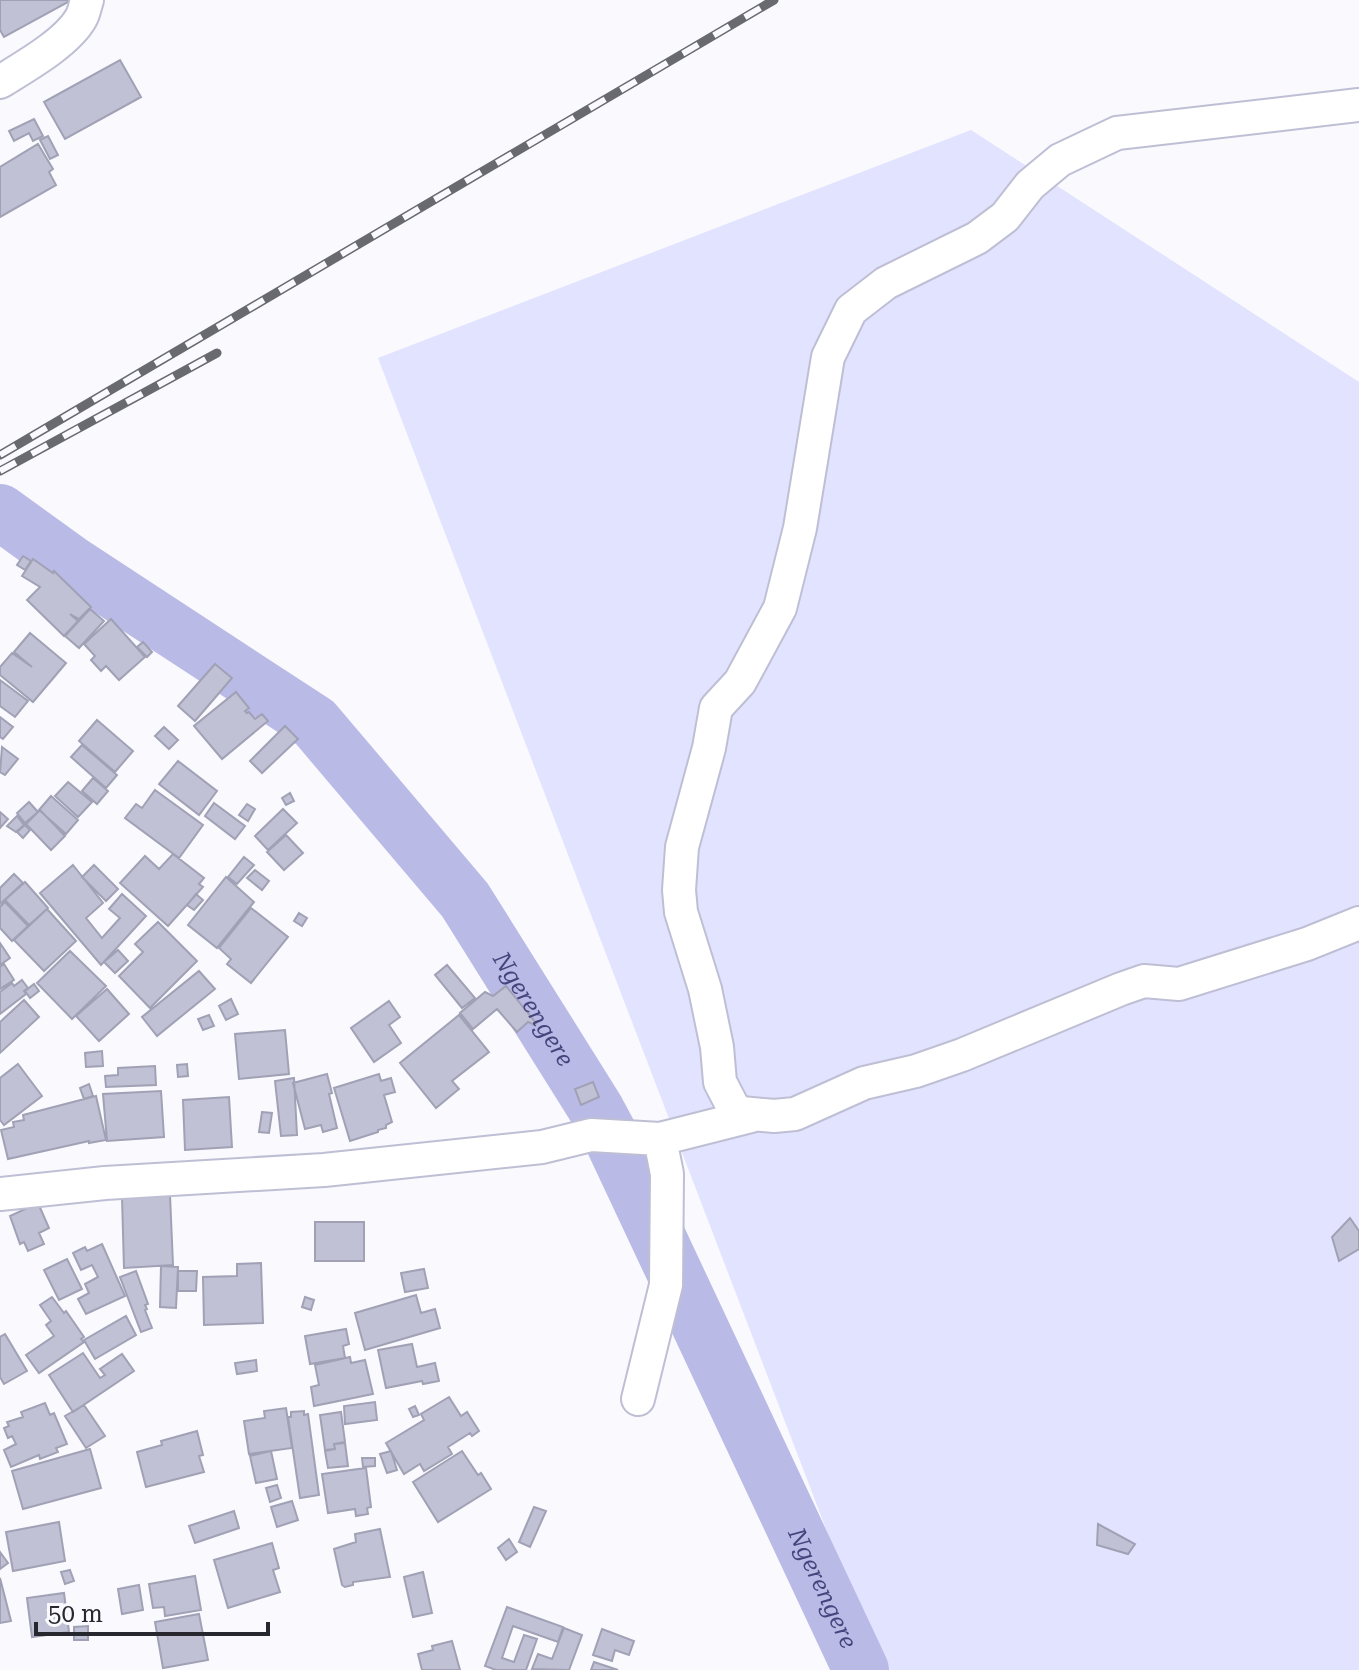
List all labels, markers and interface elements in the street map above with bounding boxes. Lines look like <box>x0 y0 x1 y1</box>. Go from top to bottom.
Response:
water label: Ngerengere <box>487 946 580 1072</box>
water label: Ngerengere <box>782 1523 863 1653</box>
scale bar <box>36 1586 268 1636</box>
text: 50 m <box>48 1600 103 1628</box>

